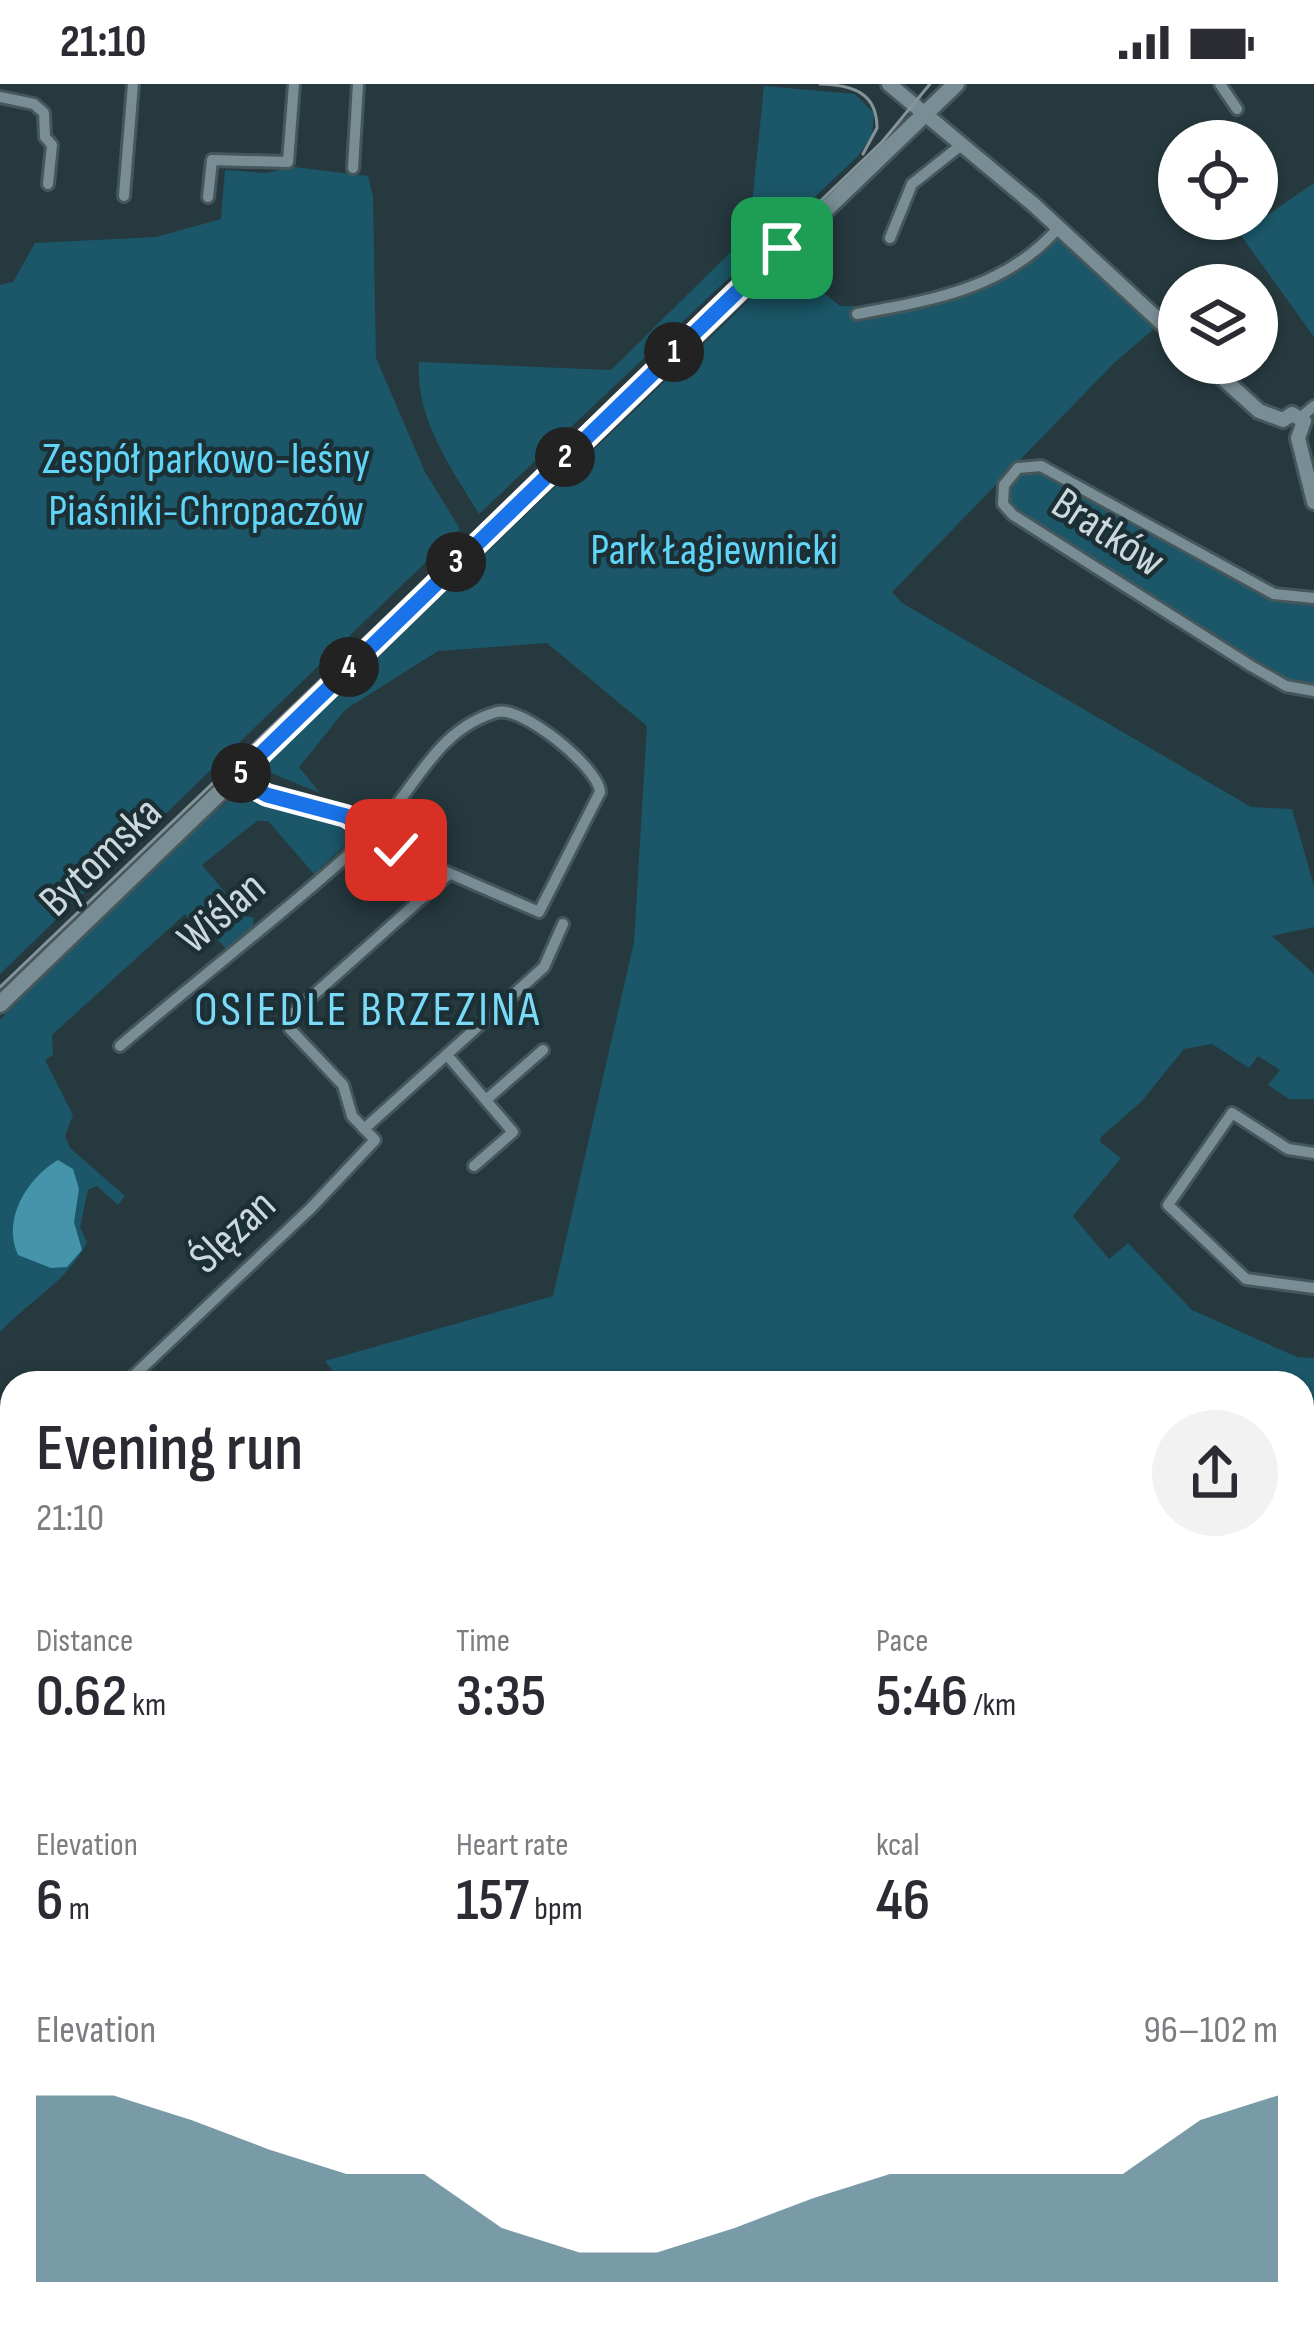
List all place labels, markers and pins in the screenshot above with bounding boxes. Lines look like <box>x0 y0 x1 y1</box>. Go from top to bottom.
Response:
pin <box>731 197 833 299</box>
pin: 1 <box>644 322 704 382</box>
pin: 2 <box>535 427 595 487</box>
pin: 3 <box>426 532 486 592</box>
pin: 4 <box>319 637 379 697</box>
pin: 5 <box>211 743 271 803</box>
pin <box>345 799 447 901</box>

